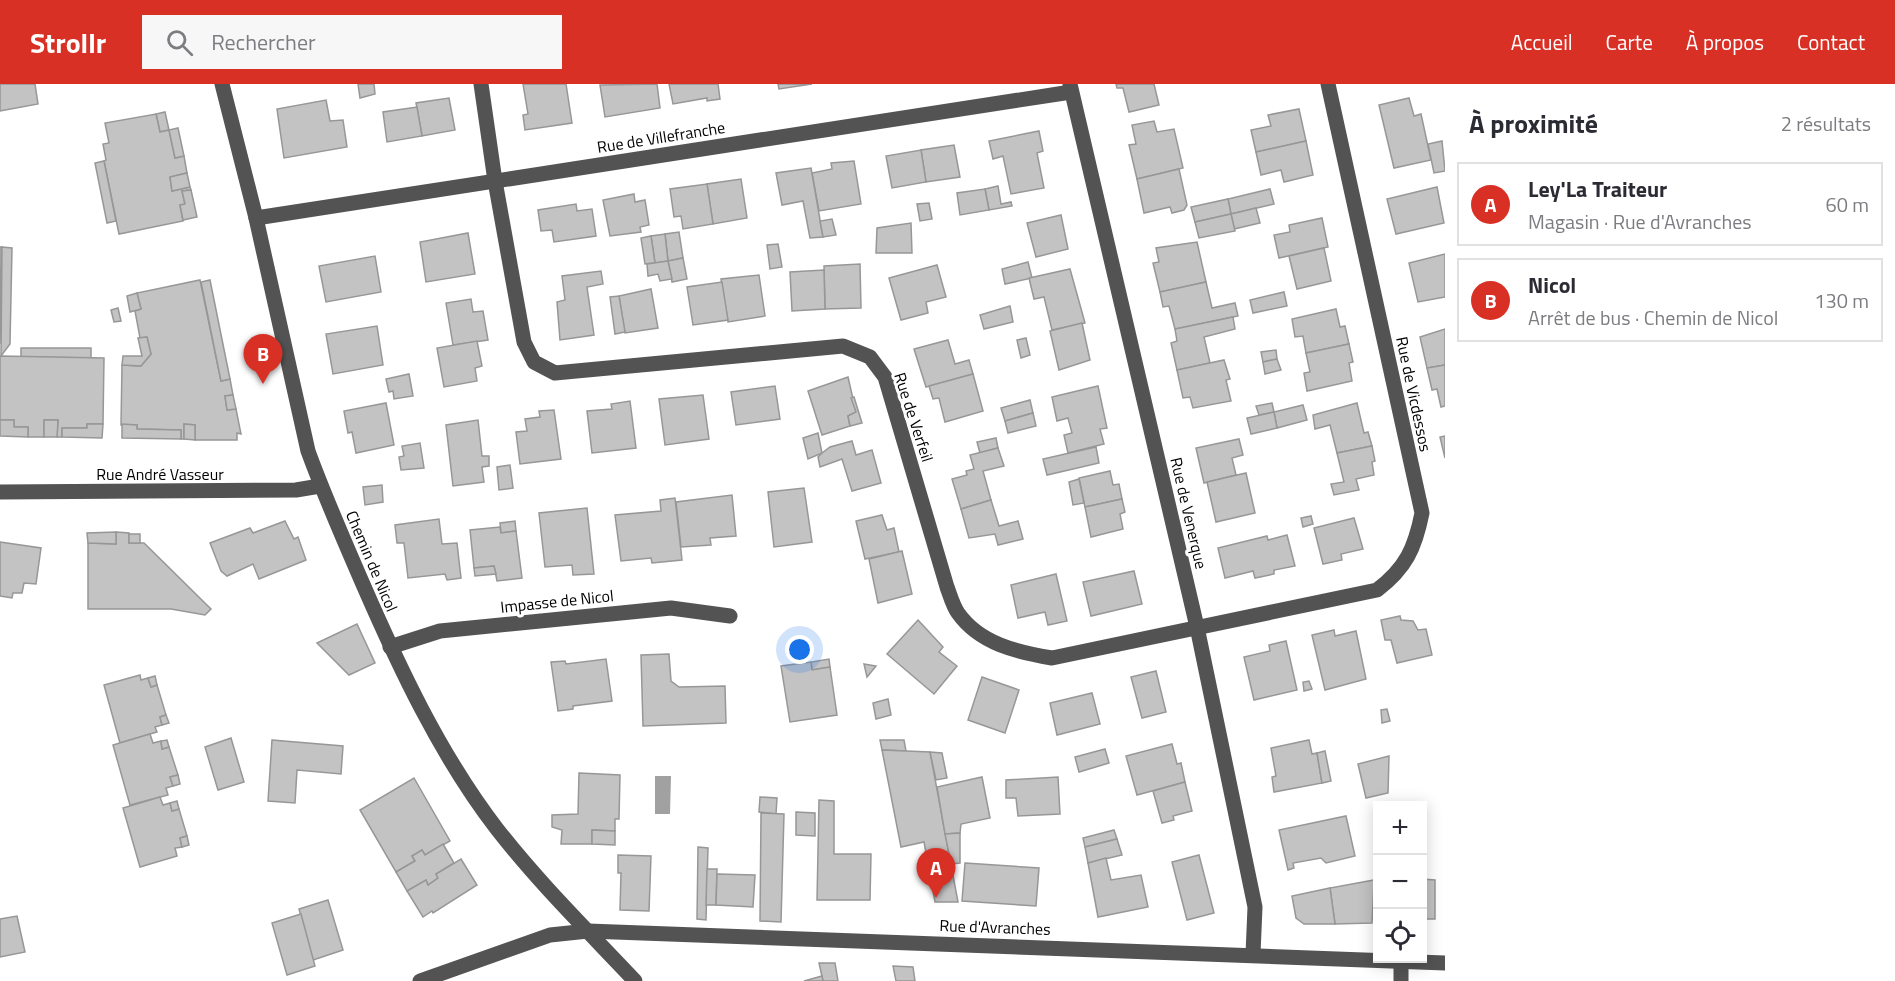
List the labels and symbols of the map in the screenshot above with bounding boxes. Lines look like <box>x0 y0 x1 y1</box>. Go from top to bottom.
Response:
street label: Rue de Villefranche <box>595 115 727 159</box>
pin: B <box>244 334 282 384</box>
street label: Rue de Vicdessos <box>1390 334 1438 454</box>
street label: Rue de Verfeil <box>888 369 940 465</box>
street label: Rue de Venerque <box>1165 455 1213 571</box>
street label: Rue André Vasseur <box>96 462 224 486</box>
street label: Chemin de Nicol <box>340 507 404 615</box>
street label: Impasse de Nicol <box>499 583 615 619</box>
your location <box>785 635 814 664</box>
pin: A <box>916 848 956 898</box>
street label: Rue d'Avranches <box>939 913 1051 941</box>

